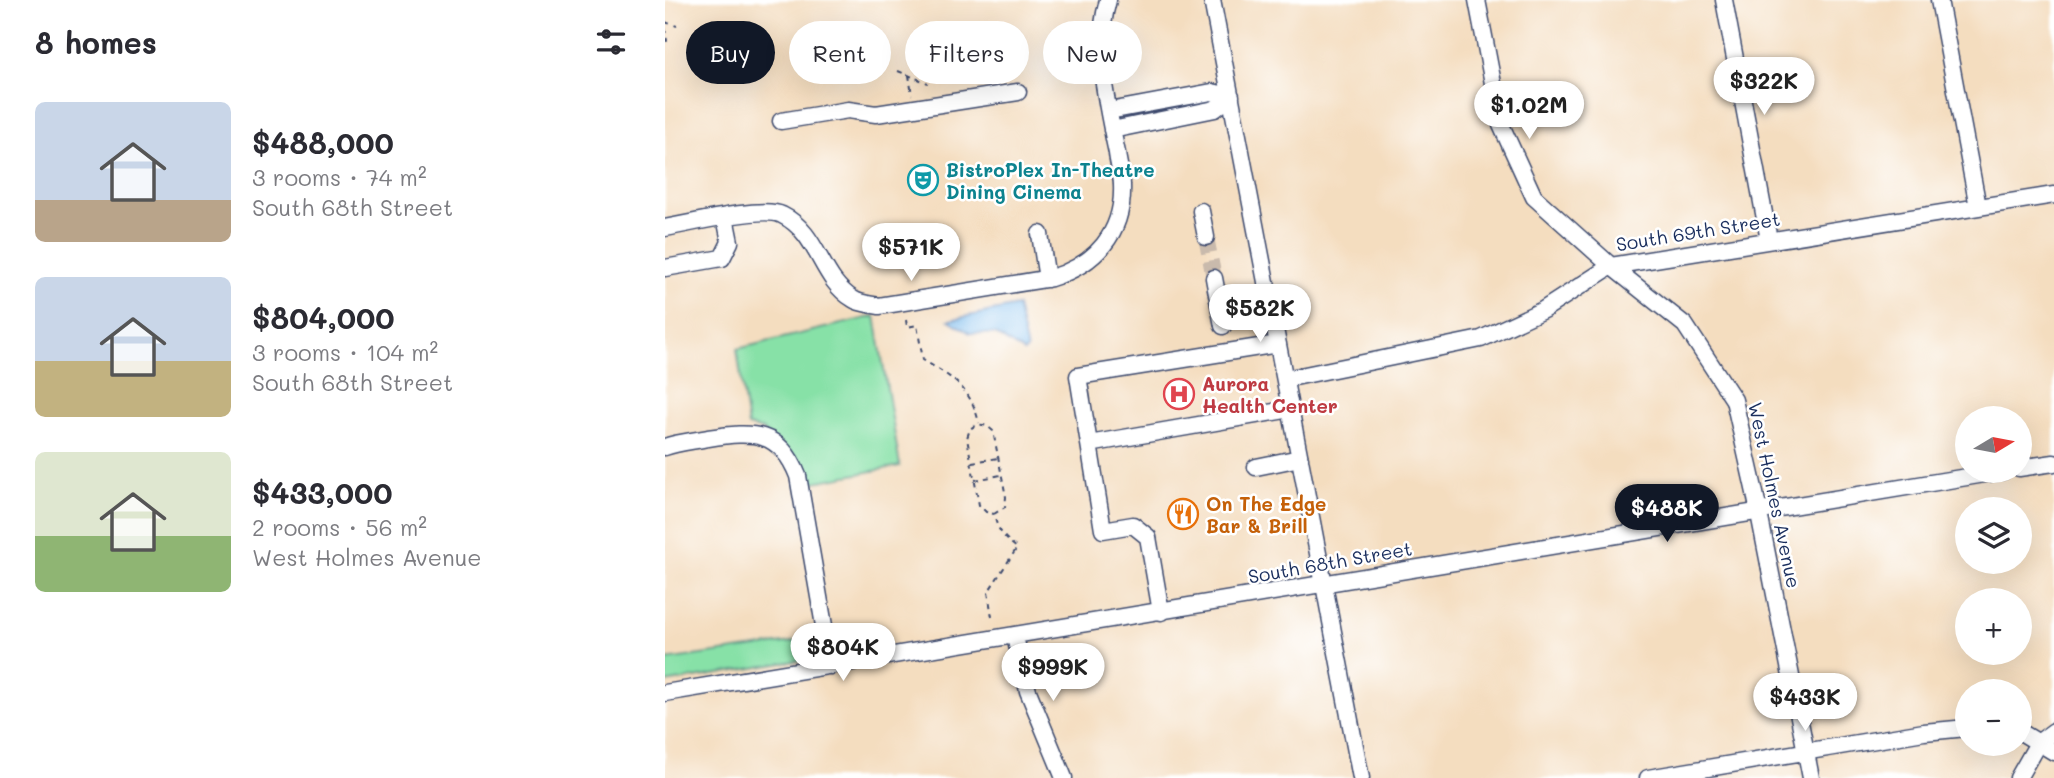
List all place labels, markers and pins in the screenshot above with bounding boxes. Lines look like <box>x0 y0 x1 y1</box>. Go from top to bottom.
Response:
pin: $322K <box>1715 58 1813 117</box>
pin: $1.02M <box>1472 82 1586 141</box>
place label: BistroPlex In-Theatre Dining Cinema <box>946 157 1154 204</box>
theatre icon: BistroPlex In-Theatre Dining Cinema <box>906 163 940 197</box>
pin: $571K <box>862 224 960 283</box>
pin: $582K <box>1211 284 1309 344</box>
place label: Aurora Health Center <box>1202 371 1338 418</box>
hospital icon: Aurora Health Center <box>1162 377 1196 411</box>
pin: $488K <box>1618 484 1716 544</box>
place label: On The Edge Bar & Brill <box>1206 491 1326 538</box>
restaurant icon: On The Edge Bar & Brill <box>1166 497 1200 531</box>
pin: $804K <box>794 624 892 683</box>
pin: $999K <box>1004 644 1102 703</box>
pin: $433K <box>1756 674 1854 733</box>

